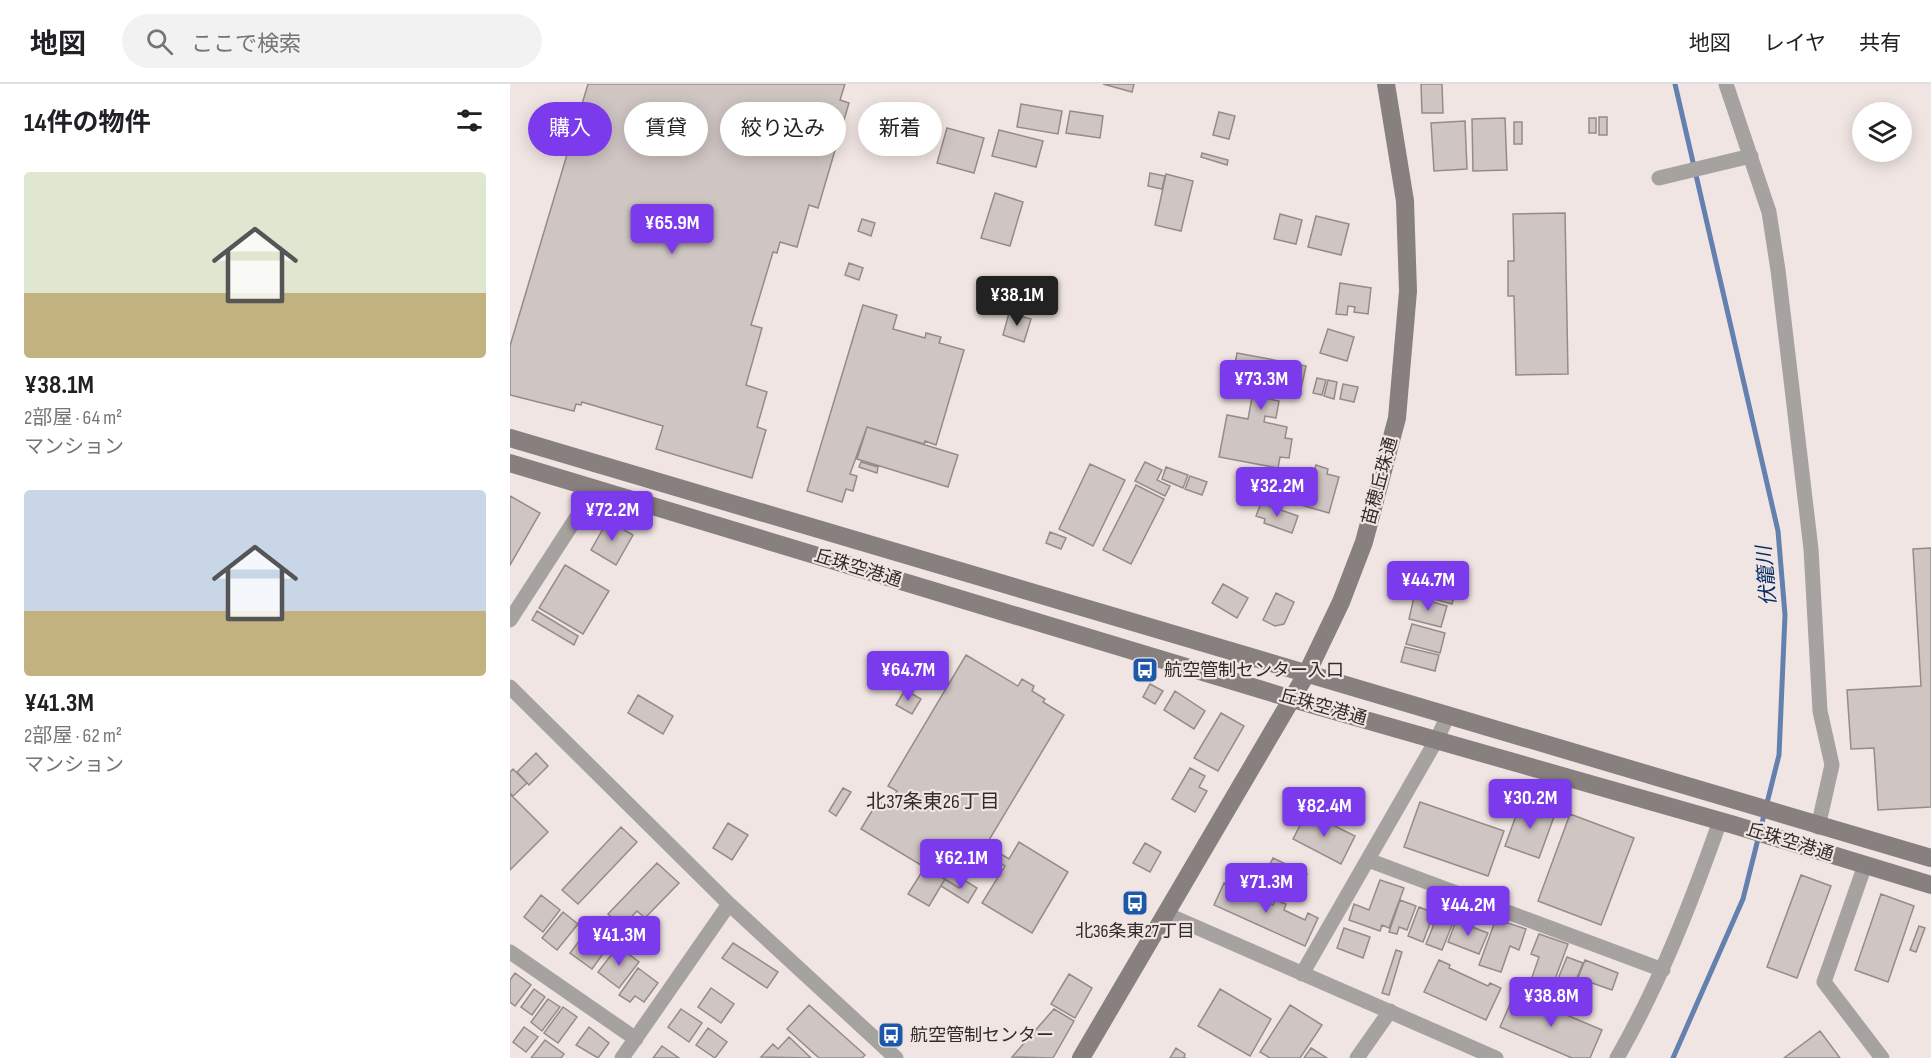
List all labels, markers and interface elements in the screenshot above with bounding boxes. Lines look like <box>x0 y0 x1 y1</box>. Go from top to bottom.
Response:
search box <box>122 14 542 68</box>
icon: search <box>143 25 176 58</box>
text: 地図 <box>30 28 86 61</box>
text: ここで検索 <box>191 31 301 58</box>
text: 地図 <box>1689 31 1731 56</box>
text: レイヤ <box>1764 31 1826 56</box>
text: 共有 <box>1859 31 1901 56</box>
chip: 購入 <box>528 102 612 156</box>
chip: 賃貸 <box>624 102 708 156</box>
chip: 絞り込み <box>720 102 846 156</box>
chip: 新着 <box>858 102 942 156</box>
map controls <box>1852 102 1912 162</box>
button: layers <box>1852 102 1912 162</box>
icon: filters <box>453 104 486 137</box>
text: 14件の物件 <box>24 108 151 139</box>
pin: ¥65.9M <box>623 204 721 255</box>
icon: home <box>201 211 309 319</box>
text: ¥65.9M <box>645 211 699 235</box>
pin: ¥38.1M <box>968 276 1066 327</box>
text: ¥38.1M <box>990 283 1044 307</box>
pin: ¥73.3M <box>1212 360 1310 411</box>
text: ¥73.3M <box>1234 367 1288 391</box>
text: ¥38.1M <box>24 370 94 401</box>
text: 2部屋 · 64 m² <box>24 406 122 430</box>
text: マンション <box>24 435 124 459</box>
street label: 苗穂丘珠通 <box>1358 435 1402 527</box>
pin: ¥32.2M <box>1228 467 1326 518</box>
text: ¥32.2M <box>1250 474 1304 498</box>
pin: ¥72.2M <box>563 491 661 542</box>
text: ¥72.2M <box>585 498 639 522</box>
icon: home <box>201 529 309 637</box>
water label: 伏籠川 <box>1752 543 1782 607</box>
street label: 丘珠空港通 <box>812 545 904 591</box>
pin: ¥44.7M <box>1379 561 1477 612</box>
text: ¥44.7M <box>1401 568 1455 592</box>
pin: ¥64.7M <box>859 651 957 702</box>
bus stop icon: 航空管制センター入口 <box>1130 655 1160 685</box>
text: ¥64.7M <box>881 658 935 682</box>
place label: 航空管制センター入口 <box>1164 660 1344 681</box>
street label: 丘珠空港通 <box>1277 685 1369 729</box>
text: ¥41.3M <box>24 688 94 719</box>
text: 2部屋 · 62 m² <box>24 724 122 748</box>
text: マンション <box>24 753 124 777</box>
pin: ¥30.2M <box>1481 779 1579 830</box>
text: ¥30.2M <box>1503 786 1557 810</box>
pin: ¥82.4M <box>1275 787 1373 838</box>
district label: 北37条東26丁目 <box>866 790 1000 814</box>
text: ¥82.4M <box>1296 794 1352 818</box>
street label: 丘珠空港通 <box>1744 819 1836 865</box>
pin: ¥62.1M <box>912 839 1010 890</box>
text: ¥62.1M <box>934 846 988 870</box>
pin: ¥71.3M <box>1217 863 1315 914</box>
text: ¥71.3M <box>1239 870 1293 894</box>
pin: ¥44.2M <box>1419 886 1517 937</box>
bus stop icon: 北36条東27丁目 <box>1120 888 1150 918</box>
text: ¥44.2M <box>1440 893 1496 917</box>
pin: ¥41.3M <box>570 916 668 967</box>
place label: 北36条東27丁目 <box>1075 921 1195 942</box>
text: ¥41.3M <box>592 923 646 947</box>
pin: ¥38.8M <box>1502 977 1600 1028</box>
text: ¥38.8M <box>1523 984 1579 1008</box>
bus stop icon: 航空管制センター <box>876 1020 906 1050</box>
place label: 航空管制センター <box>910 1025 1054 1046</box>

